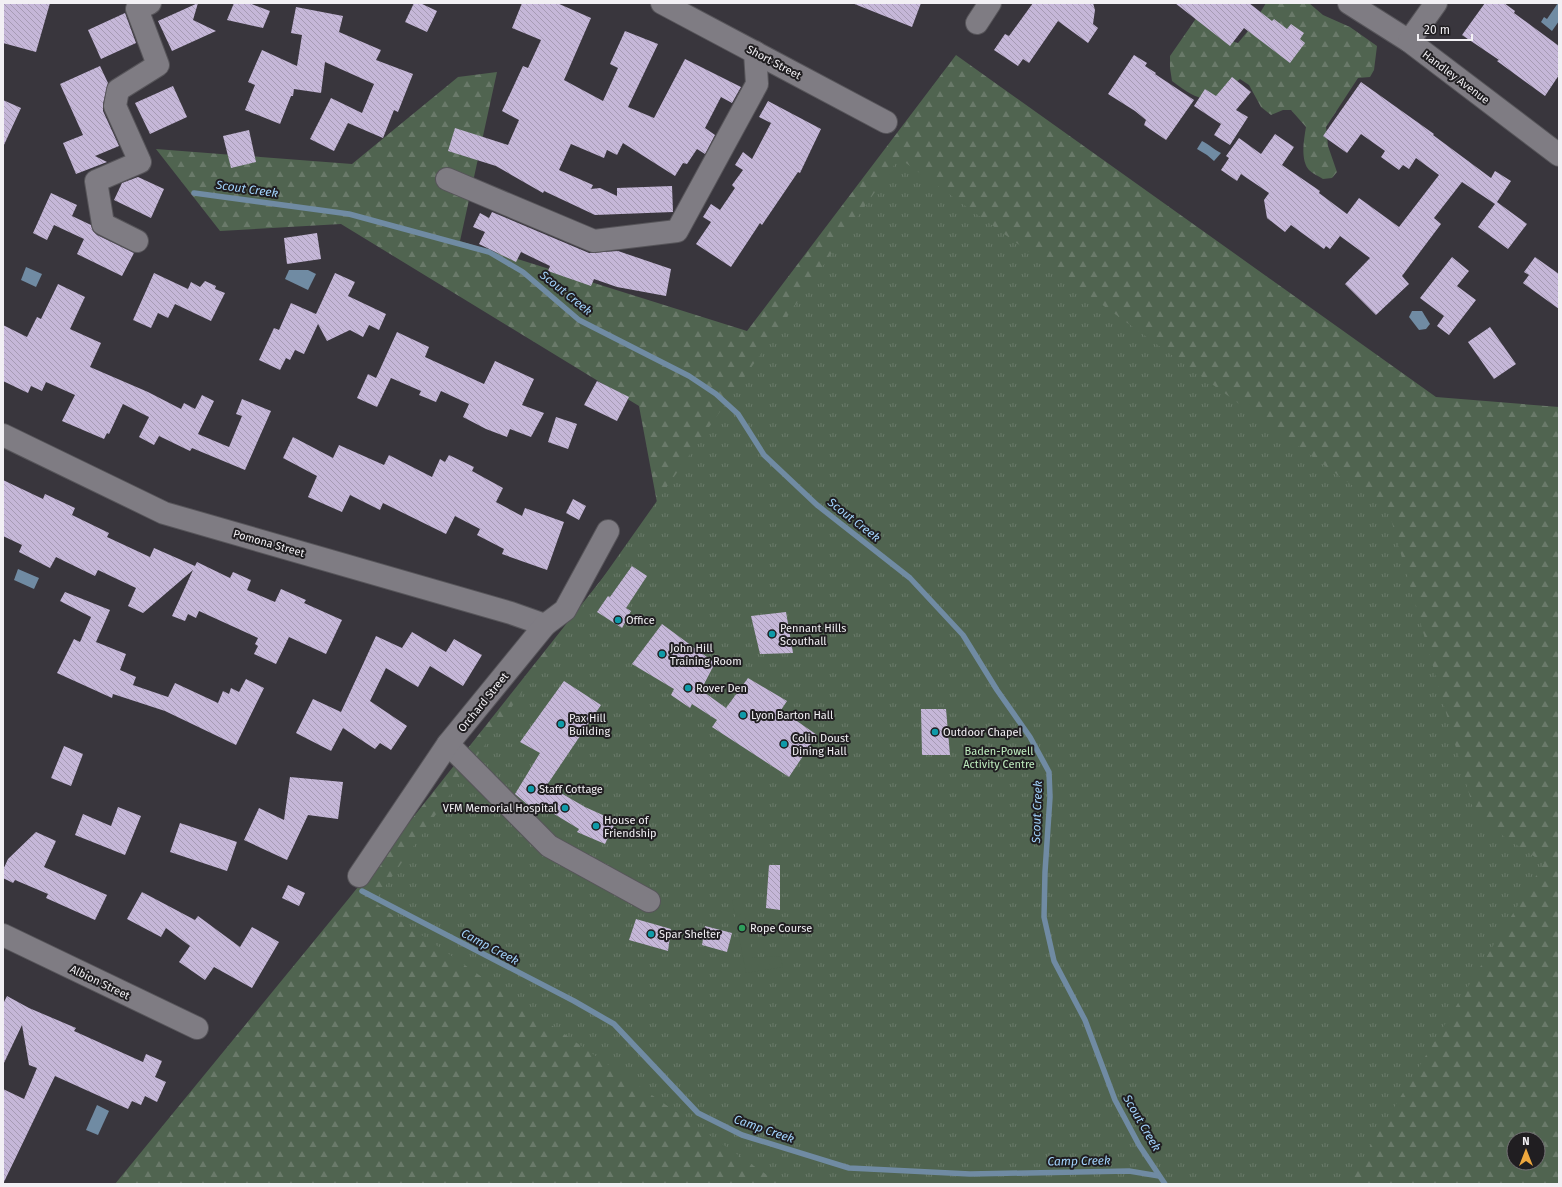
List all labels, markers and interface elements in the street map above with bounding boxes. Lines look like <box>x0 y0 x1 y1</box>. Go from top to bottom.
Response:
scale bar <box>1418 16 1472 42</box>
text: 20 m <box>1424 23 1450 37</box>
street label: Short Street <box>744 43 803 82</box>
street label: Handley Avenue <box>1420 48 1492 107</box>
water label: Scout Creek <box>214 178 279 200</box>
water label: Scout Creek <box>536 267 595 318</box>
water label: Scout Creek <box>824 495 883 545</box>
street label: Pomona Street <box>232 527 306 560</box>
place label: Office <box>626 614 655 627</box>
marker: Office <box>613 615 623 625</box>
place label: Pennant Hills Scouthall <box>780 622 846 648</box>
marker: Pennant Hills Scouthall <box>767 629 777 639</box>
place label: John Hill Training Room <box>670 642 742 668</box>
marker: John Hill Training Room <box>657 649 667 659</box>
street label: Orchard Street <box>456 670 511 735</box>
place label: Rover Den <box>696 682 747 695</box>
marker: Rover Den <box>683 683 693 693</box>
place label: Lyon Barton Hall <box>751 709 833 722</box>
marker: Lyon Barton Hall <box>738 710 748 720</box>
place label: Pax Hill Building <box>569 712 610 738</box>
marker: Pax Hill Building <box>556 719 566 729</box>
place label: Outdoor Chapel <box>943 726 1022 739</box>
marker: Outdoor Chapel <box>930 727 940 737</box>
place label: Colin Doust Dining Hall <box>792 732 849 758</box>
marker: Colin Doust Dining Hall <box>779 739 789 749</box>
park label: Baden-Powell Activity Centre <box>963 745 1035 771</box>
water label: Scout Creek <box>1029 780 1045 845</box>
place label: Staff Cottage <box>539 783 603 796</box>
marker: Staff Cottage <box>526 784 536 794</box>
place label: VFM Memorial Hospital <box>443 802 557 815</box>
marker: VFM Memorial Hospital <box>560 803 570 813</box>
place label: House of Friendship <box>604 814 657 840</box>
marker: House of Friendship <box>591 821 601 831</box>
place label: Rope Course <box>750 922 812 935</box>
marker: Rope Course <box>737 923 747 933</box>
water label: Camp Creek <box>459 926 522 968</box>
place label: Spar Shelter <box>659 928 721 941</box>
marker: Spar Shelter <box>646 929 656 939</box>
street label: Albion Street <box>68 962 132 1003</box>
water label: Scout Creek <box>1120 1091 1164 1154</box>
water label: Camp Creek <box>732 1112 797 1146</box>
north arrow <box>1506 1131 1546 1171</box>
text: N <box>1522 1135 1530 1148</box>
water label: Camp Creek <box>1047 1153 1111 1169</box>

